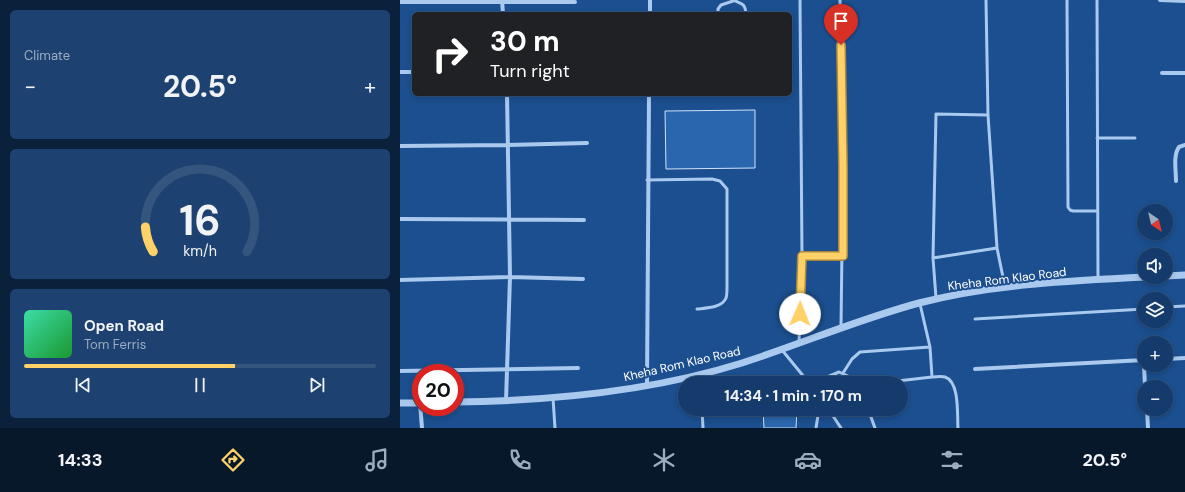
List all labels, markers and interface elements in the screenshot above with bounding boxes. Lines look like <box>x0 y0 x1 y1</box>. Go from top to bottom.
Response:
pin <box>824 4 858 45</box>
icon: arrive <box>830 10 852 32</box>
text: 30 m <box>490 23 560 60</box>
icon: right <box>424 28 476 80</box>
text: Climate <box>24 47 70 64</box>
text: Turn right <box>490 59 570 83</box>
text: 20.5° <box>163 67 237 106</box>
text: − <box>24 72 36 101</box>
text: + <box>364 72 376 101</box>
text: 16 <box>179 194 221 248</box>
north arrow <box>1137 204 1173 240</box>
map controls <box>1137 204 1173 416</box>
text: km/h <box>183 242 217 260</box>
button: sound <box>1137 248 1173 284</box>
street label: Kheha Rom Klao Road <box>947 264 1067 294</box>
button: layers <box>1137 292 1173 328</box>
position arrow <box>779 293 821 335</box>
text: Open Road <box>84 316 164 336</box>
text: Tom Ferris <box>84 336 146 353</box>
button: + <box>1137 336 1173 372</box>
street label: Kheha Rom Klao Road <box>622 343 742 385</box>
speed limit sign: 20 <box>412 364 464 416</box>
icon: previous <box>72 374 94 396</box>
icon: pause <box>189 374 211 396</box>
icon: next <box>306 374 328 396</box>
button: − <box>1137 380 1173 416</box>
text: 14:34 · 1 min · 170 m <box>724 386 862 406</box>
icon: directions <box>219 446 247 474</box>
icon: music <box>363 446 391 474</box>
icon: phone <box>506 446 534 474</box>
icon: climate <box>650 446 678 474</box>
icon: car <box>794 446 822 474</box>
icon: filters <box>938 446 966 474</box>
text: 14:33 <box>58 448 103 472</box>
text: 20.5° <box>1082 448 1127 472</box>

